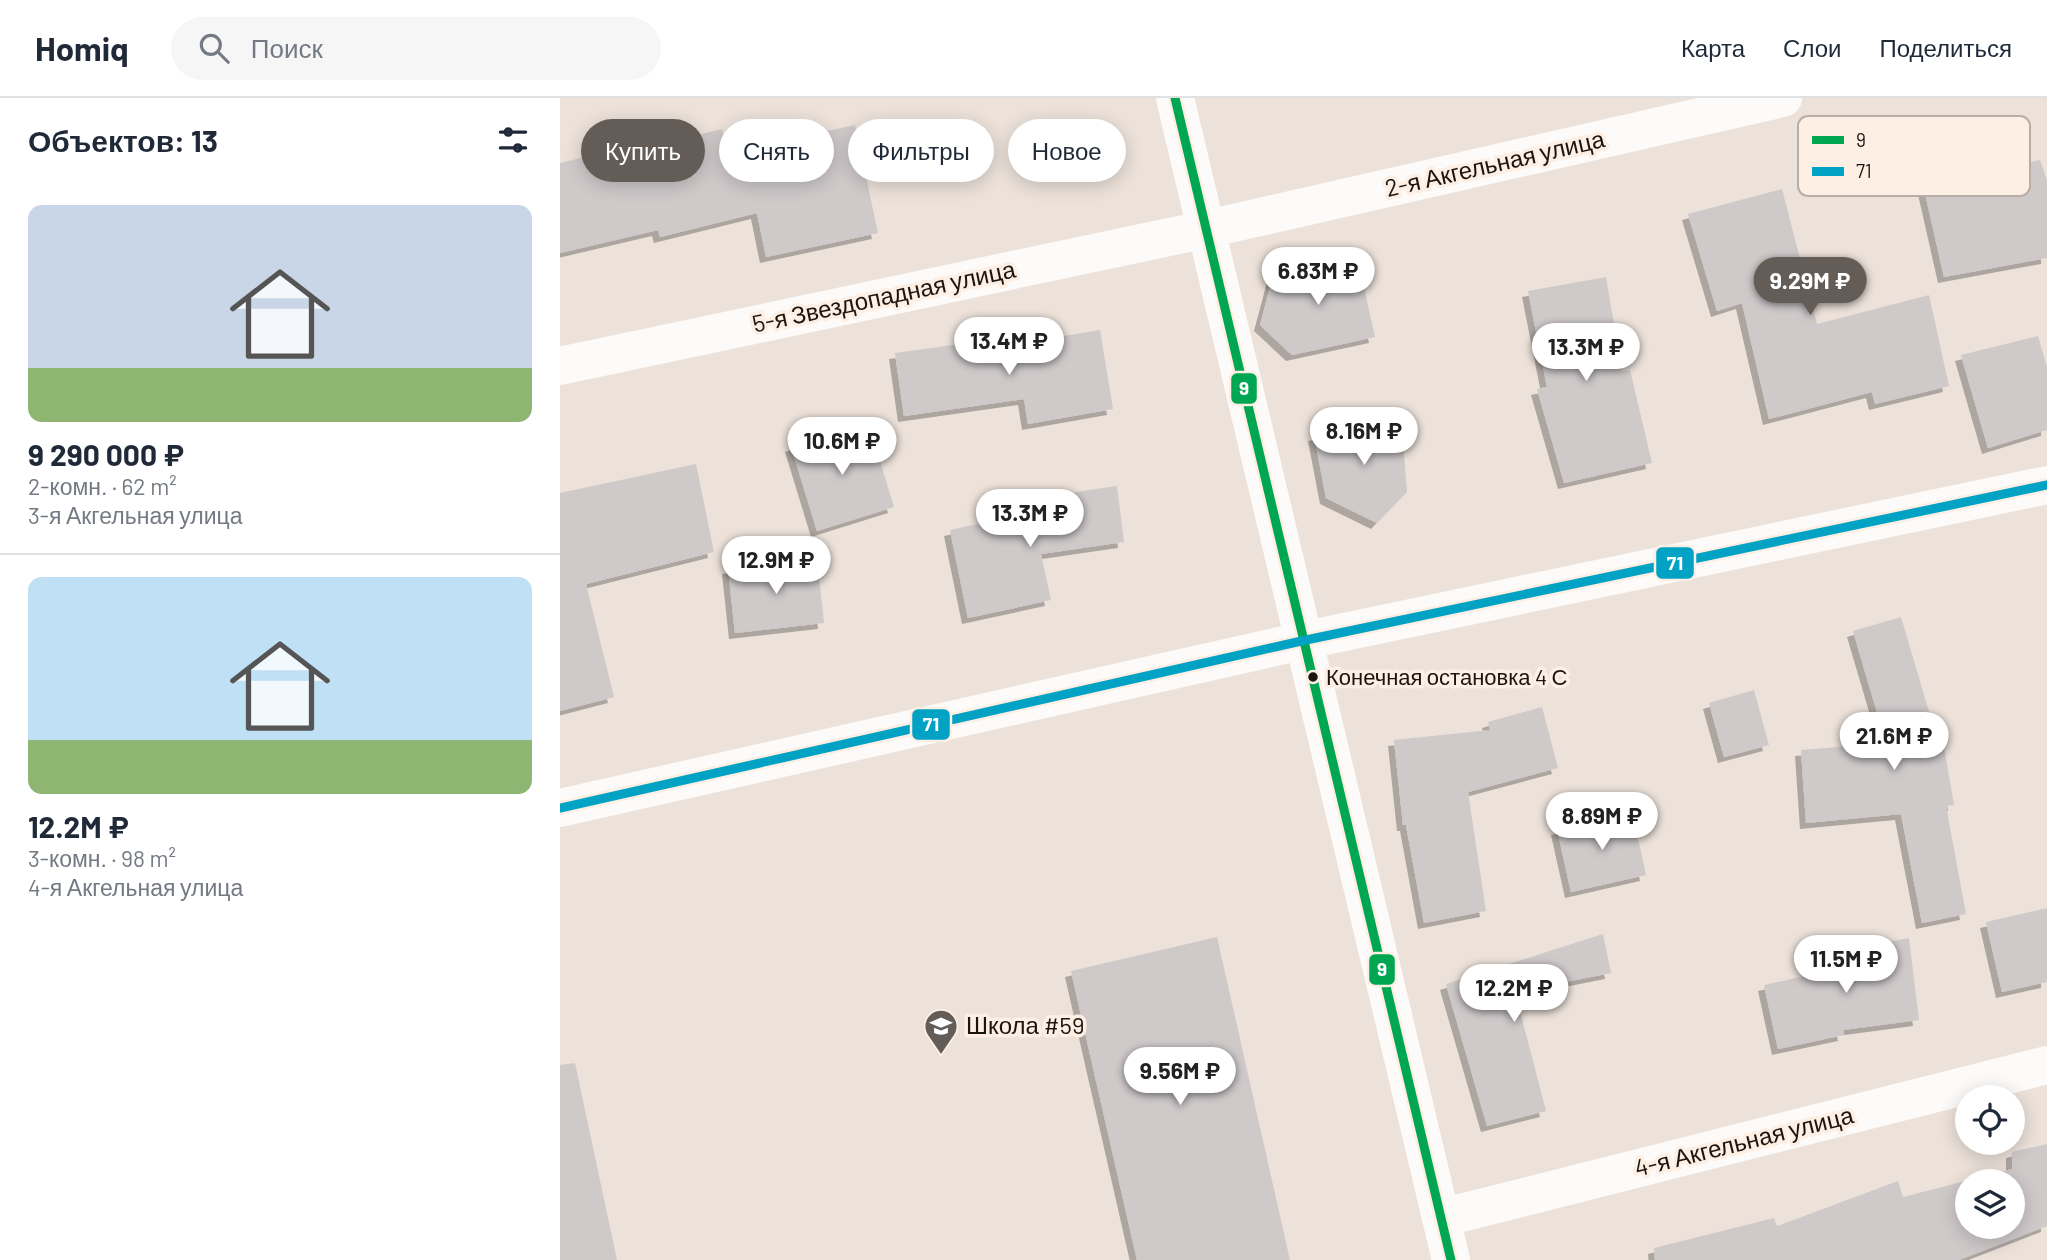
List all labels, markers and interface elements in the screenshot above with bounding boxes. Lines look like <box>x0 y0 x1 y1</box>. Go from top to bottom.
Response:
search box <box>171 17 661 80</box>
text: Homiq <box>35 28 129 68</box>
icon: search <box>195 29 233 67</box>
text: Поиск <box>251 32 323 63</box>
text: Карта <box>1681 33 1745 62</box>
text: Слои <box>1783 33 1841 62</box>
text: Поделиться <box>1879 33 2012 62</box>
legend <box>1798 116 2030 196</box>
chip: Купить <box>581 119 705 182</box>
chip: Снять <box>719 119 834 182</box>
chip: Фильтры <box>848 119 994 182</box>
chip: Новое <box>1008 119 1126 182</box>
icon: filters <box>494 121 532 159</box>
text: Объектов: 13 <box>28 122 218 158</box>
street label: 2-я Акгельная улица <box>1382 123 1608 202</box>
text: 9 <box>1856 128 1866 151</box>
text: 71 <box>1856 159 1872 182</box>
pin: 6.83M ₽ <box>1253 248 1383 307</box>
icon: home <box>217 251 343 377</box>
street label: 5-я Звездопадная улица <box>750 253 1018 338</box>
text: 6.83M ₽ <box>1278 256 1358 284</box>
pin: 9.29M ₽ <box>1745 258 1875 317</box>
text: 9.29M ₽ <box>1770 266 1850 294</box>
pin: 13.4M ₽ <box>944 317 1074 377</box>
pin: 13.3M ₽ <box>1521 324 1651 383</box>
text: 13.4M ₽ <box>970 326 1048 354</box>
text: 13.3M ₽ <box>1548 332 1624 360</box>
line badge: 9 <box>1230 372 1258 405</box>
text: 9 <box>1239 376 1249 399</box>
pin: 8.16M ₽ <box>1299 408 1429 467</box>
text: 8.16M ₽ <box>1326 416 1402 444</box>
pin: 10.6M ₽ <box>777 418 907 477</box>
text: 10.6M ₽ <box>804 426 880 454</box>
text: 9 290 000 ₽ <box>28 436 184 472</box>
text: 2-комн. · 62 m² <box>28 472 177 500</box>
pin: 13.3M ₽ <box>965 490 1095 549</box>
text: 13.3M ₽ <box>992 498 1068 526</box>
text: 3-я Акгельная улица <box>28 501 242 529</box>
pin: 12.9M ₽ <box>711 536 841 596</box>
text: 12.9M ₽ <box>738 545 814 573</box>
line badge: 71 <box>1655 546 1695 580</box>
text: 71 <box>1667 551 1683 574</box>
icon: home <box>217 623 343 749</box>
place label: Конечная остановка 4 С <box>1326 663 1568 689</box>
marker: Конечная остановка 4 С <box>1306 670 1320 684</box>
line badge: 71 <box>911 708 951 741</box>
text: 71 <box>923 712 939 735</box>
pin: 21.6M ₽ <box>1829 712 1959 772</box>
text: 21.6M ₽ <box>1856 721 1932 749</box>
pin: 8.89M ₽ <box>1537 792 1667 852</box>
text: 8.89M ₽ <box>1562 801 1642 829</box>
text: 12.2M ₽ <box>28 808 129 844</box>
text: 3-комн. · 98 m² <box>28 844 176 872</box>
text: 4-я Акгельная улица <box>28 873 243 901</box>
pin: 11.5M ₽ <box>1781 936 1911 995</box>
text: 11.5M ₽ <box>1810 944 1882 972</box>
line badge: 9 <box>1368 953 1396 986</box>
text: 9 <box>1377 957 1387 980</box>
pin: 12.2M ₽ <box>1449 964 1579 1024</box>
text: 12.2M ₽ <box>1475 973 1553 1001</box>
school or university icon: Школа #59 <box>922 1007 960 1056</box>
place label: Школа #59 <box>966 1010 1084 1039</box>
pin: 9.56M ₽ <box>1115 1048 1245 1107</box>
text: 9.56M ₽ <box>1140 1056 1220 1084</box>
map controls <box>1955 1085 2025 1239</box>
button: locate <box>1955 1085 2025 1155</box>
street label: 4-я Акгельная улица <box>1631 1099 1857 1182</box>
button: layers <box>1955 1169 2025 1239</box>

